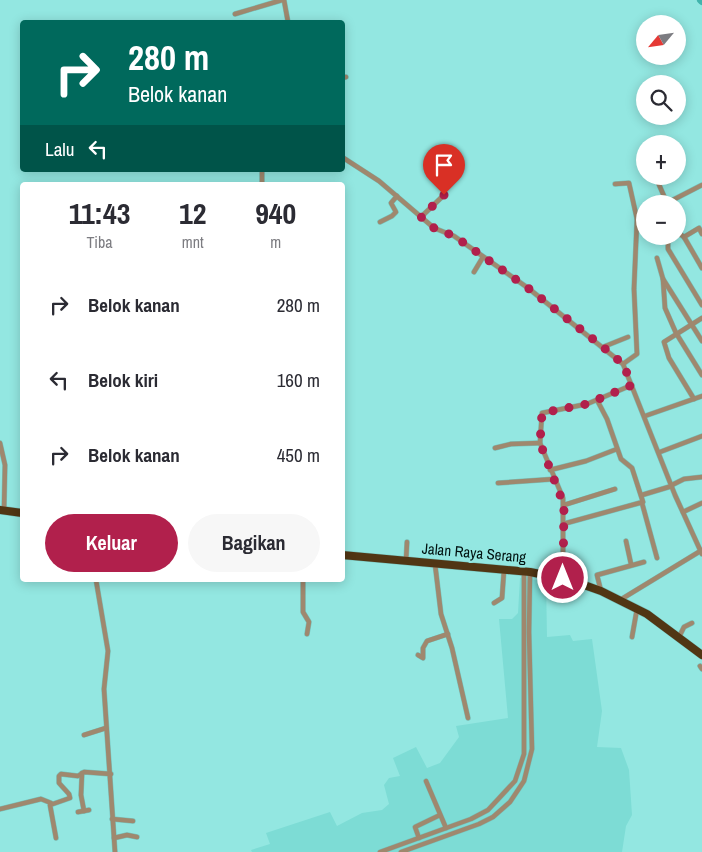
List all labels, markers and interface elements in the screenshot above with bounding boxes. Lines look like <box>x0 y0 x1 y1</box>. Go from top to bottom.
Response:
north arrow <box>636 15 686 65</box>
map controls <box>636 15 686 245</box>
text: 280 m <box>128 34 209 81</box>
icon: right <box>45 40 110 105</box>
button: search <box>636 75 686 125</box>
text: Belok kanan <box>128 79 227 109</box>
icon: left <box>84 135 112 163</box>
button: + <box>636 135 686 185</box>
text: Lalu <box>45 136 74 162</box>
pin <box>423 144 465 195</box>
icon: arrive <box>430 151 458 179</box>
text: 11:43 <box>69 193 130 233</box>
text: 12 <box>179 193 206 233</box>
text: 940 <box>255 193 296 233</box>
button: − <box>636 195 686 245</box>
text: Tiba <box>87 231 113 253</box>
text: mnt <box>182 231 204 253</box>
text: m <box>270 231 281 253</box>
icon: right <box>45 291 73 319</box>
text: Belok kanan <box>88 292 180 318</box>
text: 280 m <box>277 292 320 318</box>
icon: left <box>45 366 73 394</box>
text: Belok kiri <box>88 367 158 393</box>
text: 160 m <box>277 367 320 393</box>
icon: right <box>45 441 73 469</box>
text: Belok kanan <box>88 442 180 468</box>
text: 450 m <box>277 442 320 468</box>
button: Keluar <box>45 514 178 572</box>
button: Bagikan <box>188 514 320 572</box>
street label: Jalan Raya Serang <box>421 537 527 568</box>
position arrow <box>536 551 588 603</box>

